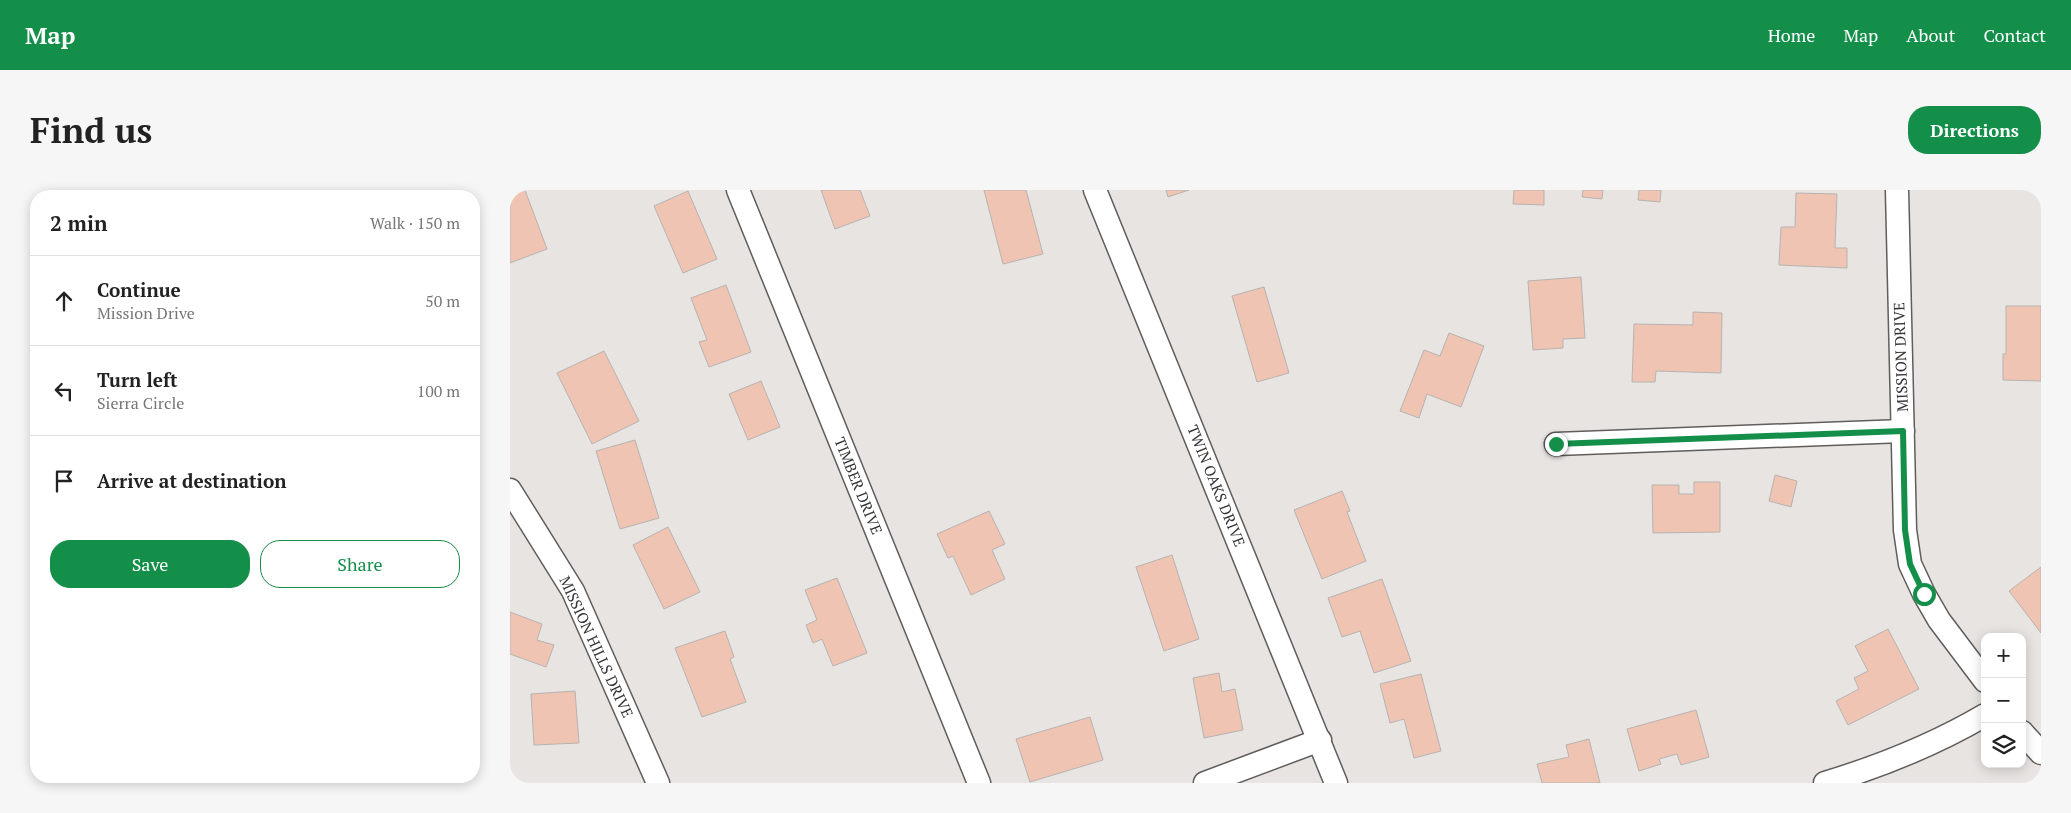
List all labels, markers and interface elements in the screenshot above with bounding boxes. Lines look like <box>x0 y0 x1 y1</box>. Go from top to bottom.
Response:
text: Map <box>25 19 75 51</box>
text: Home <box>1768 23 1815 47</box>
text: Map <box>1843 23 1878 47</box>
text: About <box>1906 23 1955 47</box>
text: Contact <box>1983 23 2046 47</box>
button: Directions <box>1908 106 2041 154</box>
text: Find us <box>30 107 152 153</box>
text: 2 min <box>50 209 107 237</box>
text: Walk · 150 m <box>370 212 460 234</box>
text: Continue <box>97 277 181 302</box>
icon: ahead <box>50 287 78 315</box>
text: 50 m <box>425 290 460 312</box>
text: Mission Drive <box>97 302 195 324</box>
street label: MISSION DRIVE <box>1888 302 1912 412</box>
text: Turn left <box>97 367 178 392</box>
icon: left <box>50 377 78 405</box>
text: 100 m <box>417 380 460 402</box>
text: Sierra Circle <box>97 392 184 414</box>
street label: TWIN OAKS DRIVE <box>1183 422 1250 549</box>
route end <box>1545 433 1568 456</box>
street label: TIMBER DRIVE <box>830 434 888 537</box>
icon: arrive <box>50 467 78 495</box>
text: Arrive at destination <box>97 468 286 493</box>
button: Save <box>50 540 250 588</box>
button: Share <box>260 540 460 588</box>
street label: MISSION HILLS DRIVE <box>555 572 639 721</box>
route start <box>1913 583 1936 606</box>
map controls <box>1981 633 2026 768</box>
button: + <box>1981 633 2026 678</box>
button: − <box>1981 678 2026 723</box>
button: layers <box>1981 723 2026 768</box>

